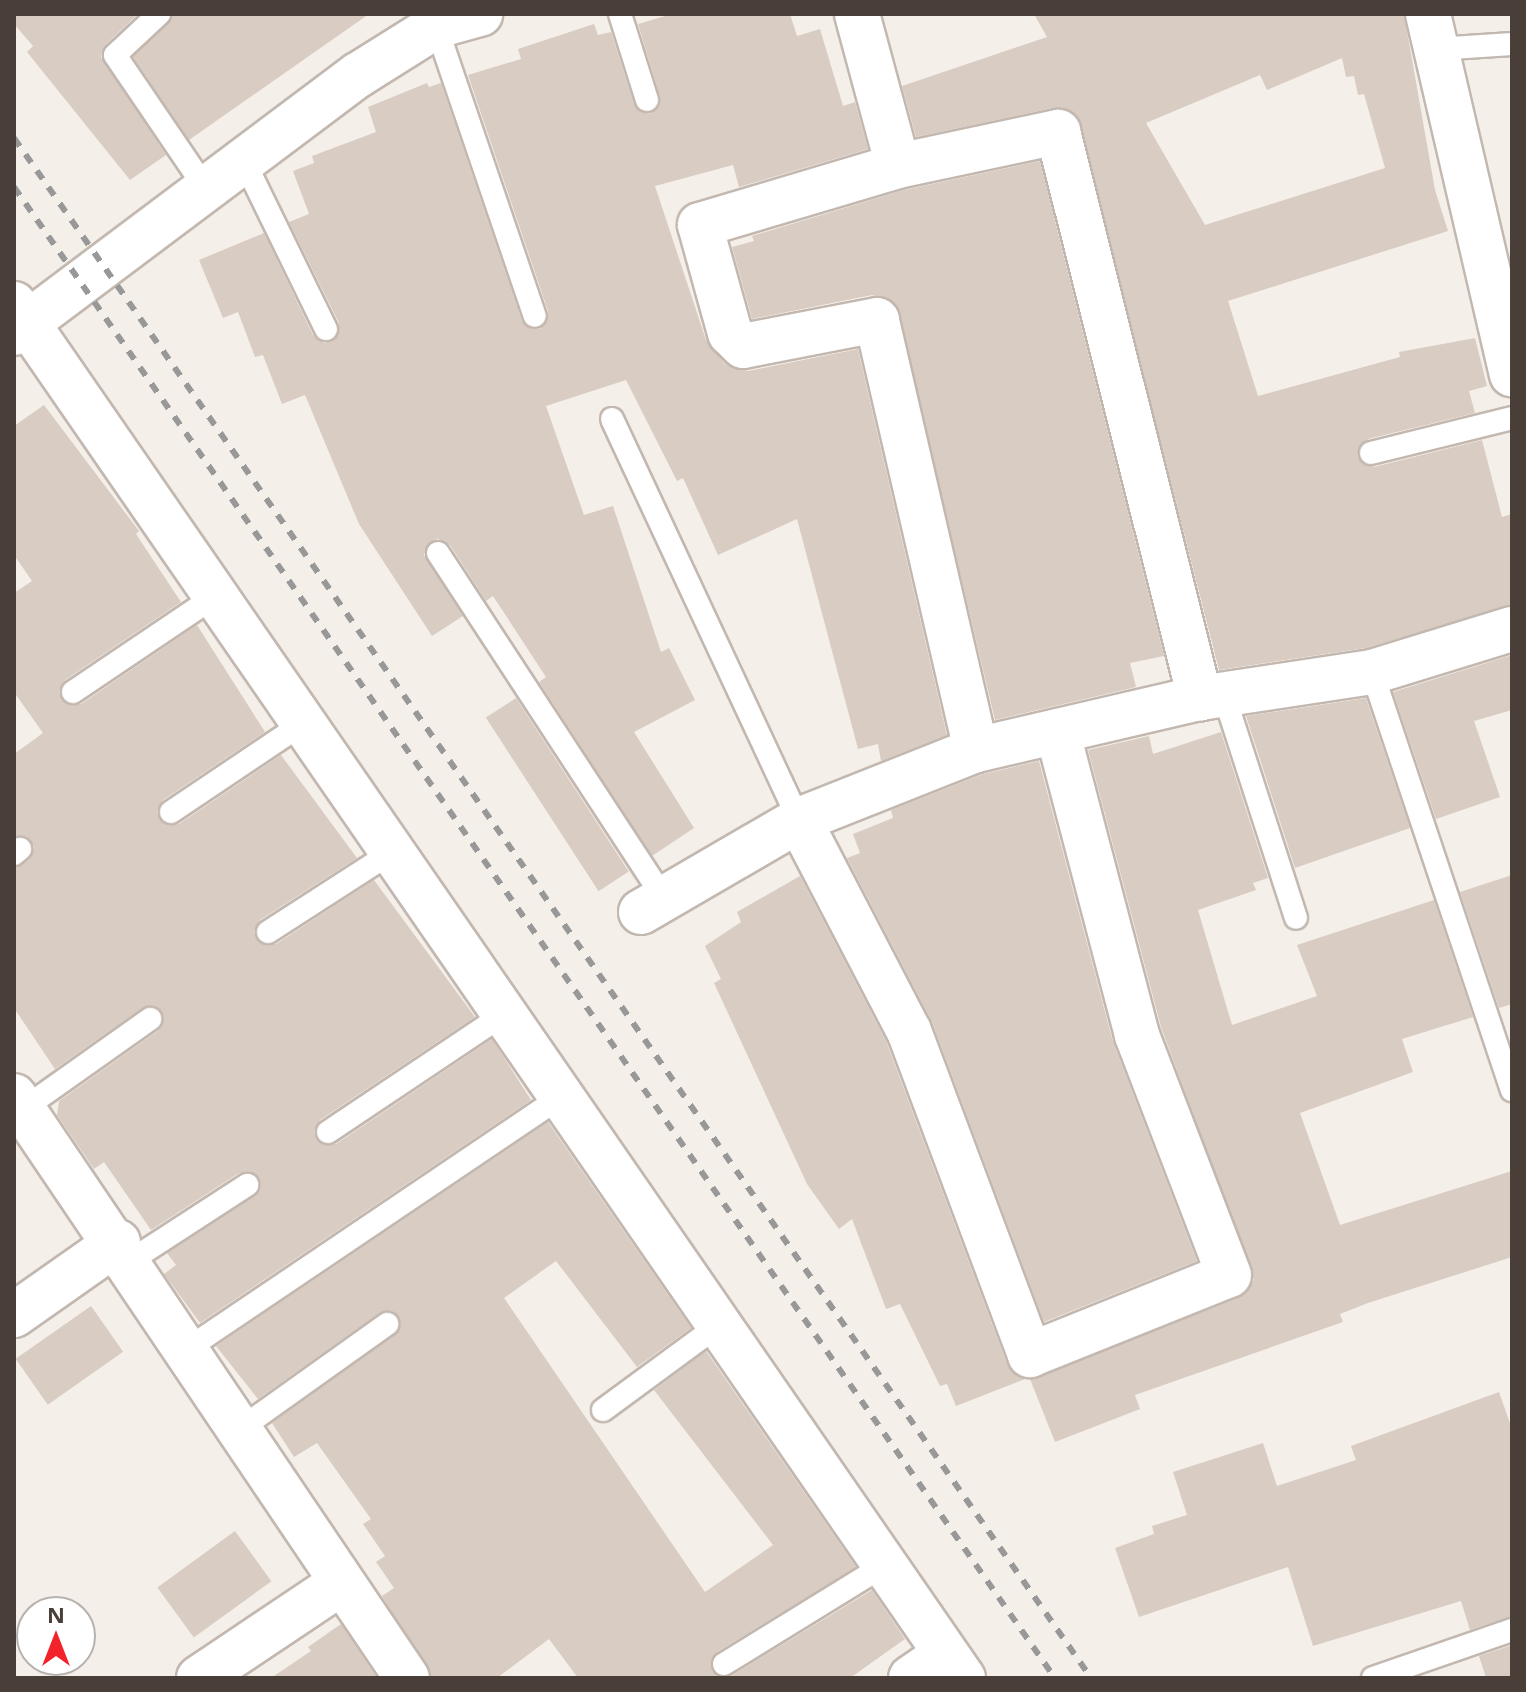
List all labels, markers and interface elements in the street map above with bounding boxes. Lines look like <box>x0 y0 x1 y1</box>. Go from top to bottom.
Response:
north arrow <box>16 1596 96 1676</box>
text: N <box>47 1599 65 1629</box>

